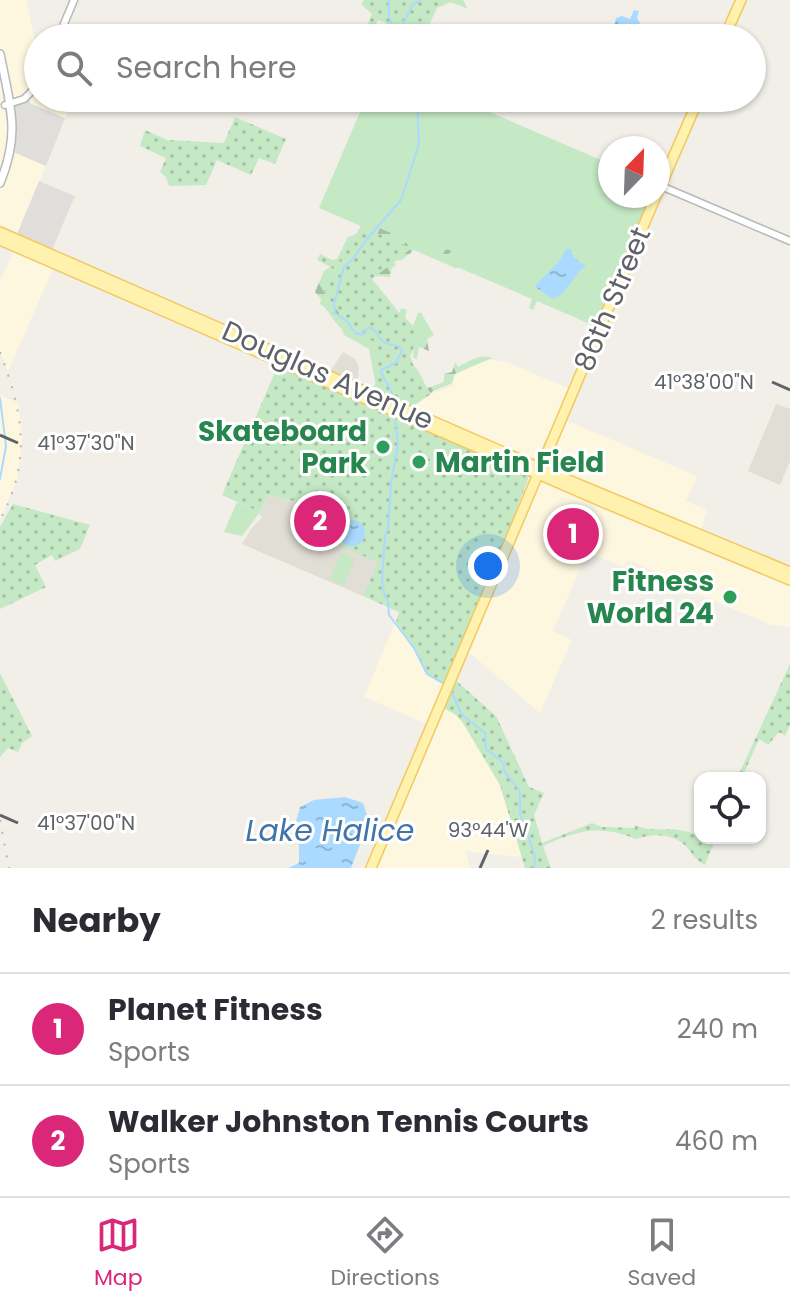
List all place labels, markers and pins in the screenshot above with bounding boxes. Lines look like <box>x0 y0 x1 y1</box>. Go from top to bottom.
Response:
place label: Skateboard Park <box>198 412 368 483</box>
marker: Skateboard Park <box>374 438 392 456</box>
place label: Martin Field <box>435 443 604 482</box>
marker: Martin Field <box>410 453 428 471</box>
pin: 2 <box>294 491 346 551</box>
pin: 1 <box>547 504 599 564</box>
place label: Fitness World 24 <box>587 562 714 633</box>
marker: Fitness World 24 <box>721 588 739 606</box>

